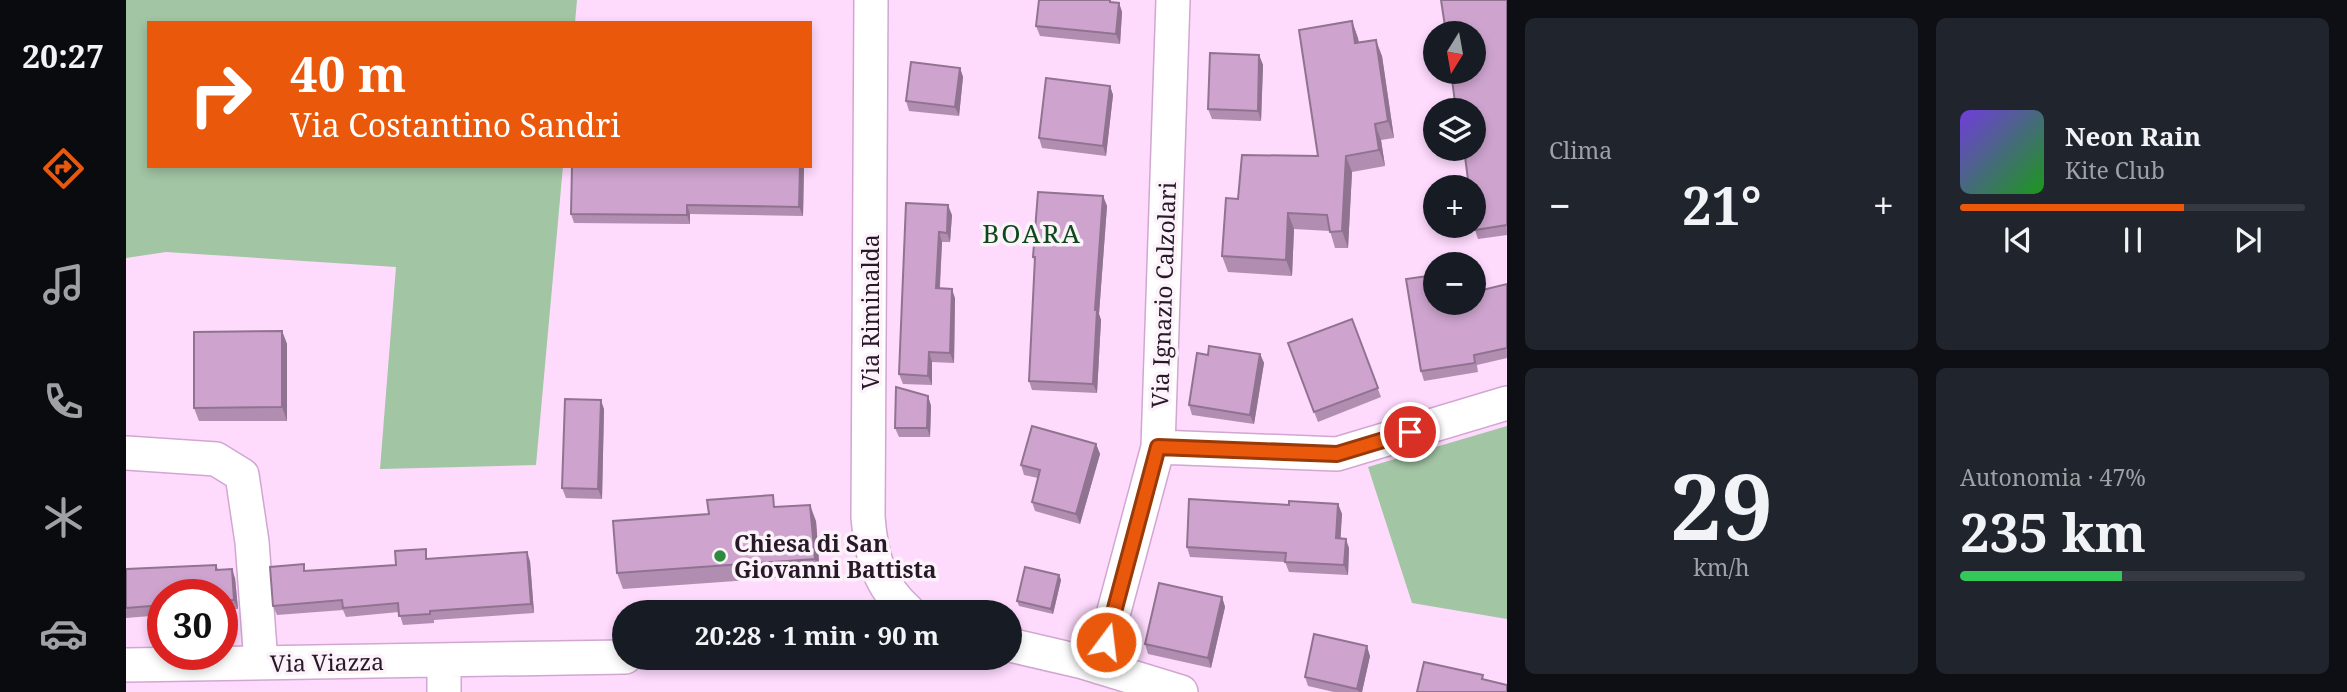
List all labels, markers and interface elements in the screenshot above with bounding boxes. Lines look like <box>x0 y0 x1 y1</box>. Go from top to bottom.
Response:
north arrow <box>1423 21 1486 84</box>
map controls <box>1423 21 1486 315</box>
text: 20:27 <box>22 34 104 77</box>
text: 40 m <box>290 40 406 106</box>
icon: right <box>175 49 266 140</box>
button: layers <box>1423 98 1486 161</box>
text: Via Costantino Sandri <box>290 103 621 146</box>
text: Neon Rain <box>2065 118 2201 154</box>
text: Clima <box>1549 134 1612 166</box>
icon: directions <box>39 144 88 193</box>
text: Kite Club <box>2065 154 2165 186</box>
text: 21° <box>1682 169 1762 240</box>
button: + <box>1423 175 1486 238</box>
text: − <box>1549 179 1571 231</box>
text: + <box>1873 179 1894 231</box>
street label: Via Ignazio Calzolari <box>1143 181 1183 409</box>
district label: BOARA <box>982 215 1082 251</box>
icon: previous <box>1999 221 2037 259</box>
icon: pause <box>2114 221 2152 259</box>
icon: next <box>2229 221 2267 259</box>
street label: Via Riminalda <box>854 234 886 390</box>
button: − <box>1423 252 1486 315</box>
icon: music <box>39 260 88 309</box>
icon: phone <box>39 377 88 426</box>
pin <box>1380 402 1440 462</box>
icon: arrive <box>1391 413 1429 451</box>
text: 29 <box>1670 443 1773 567</box>
text: Autonomia · 47% <box>1960 461 2146 493</box>
icon: climate <box>39 493 88 542</box>
text: 235 km <box>1960 496 2146 567</box>
place label: Chiesa di San Giovanni Battista <box>734 527 937 585</box>
marker: Chiesa di San Giovanni Battista <box>712 548 728 564</box>
text: km/h <box>1693 551 1750 583</box>
speed limit sign: 30 <box>147 579 238 670</box>
position arrow <box>1069 605 1143 679</box>
icon: car <box>39 609 88 658</box>
text: 20:28 · 1 min · 90 m <box>695 617 939 653</box>
street label: Via Viazza <box>270 645 384 679</box>

